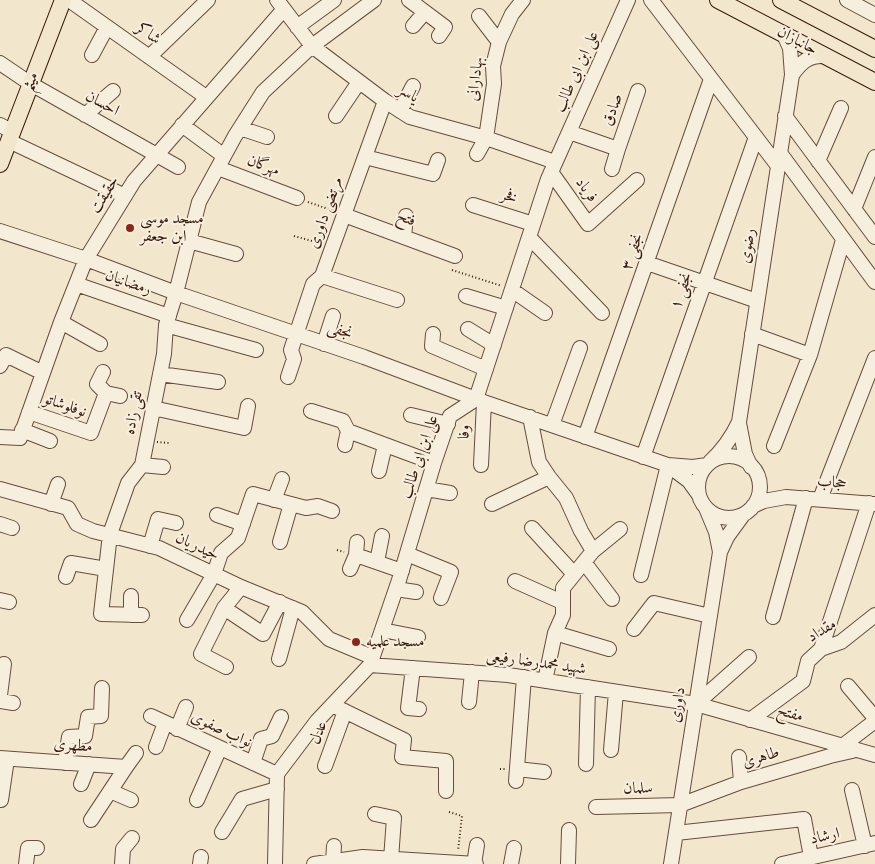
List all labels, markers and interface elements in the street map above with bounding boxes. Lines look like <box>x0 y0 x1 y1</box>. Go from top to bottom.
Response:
street label: شاکر <box>132 19 164 49</box>
street label: جانبازان <box>773 22 821 60</box>
street label: علی ابن ابی طالب <box>551 28 603 116</box>
street label: بهادارانی <box>464 56 488 102</box>
street label: میثم <box>19 70 43 94</box>
street label: یاسر <box>394 80 422 108</box>
street label: احسان <box>82 87 122 121</box>
street label: صادق <box>599 91 627 129</box>
street label: مهرگان <box>244 151 282 181</box>
street label: حقیقت <box>86 173 124 217</box>
street label: مرتضی داوری <box>304 174 348 252</box>
street label: فریاد <box>571 174 601 206</box>
street label: فخر <box>499 185 519 209</box>
street label: فتح <box>394 207 418 231</box>
place label: مسجد موسی ابن جعفر <box>140 209 204 247</box>
marker: مسجد موسی ابن جعفر <box>124 222 136 234</box>
street label: رضوی <box>736 227 760 265</box>
street label: نجفی ۳ <box>618 231 648 273</box>
street label: رمضانیان <box>102 266 154 300</box>
street label: نجفی ۱ <box>667 270 697 312</box>
street label: نجفی <box>325 318 355 344</box>
street label: نوفلوشاتو <box>41 390 89 422</box>
street label: تقی زاده <box>120 390 148 436</box>
street label: علی ابن ابی طالب <box>397 413 443 501</box>
street label: وفا <box>455 424 475 440</box>
street label: حجاب <box>816 472 848 494</box>
street label: حیدریان <box>172 529 222 565</box>
street label: مقداد <box>804 615 840 647</box>
place label: مسجد علمیه <box>366 632 424 652</box>
marker: مسجد علمیه <box>350 636 362 648</box>
street label: شهید محمدرضا رفیعی <box>485 647 587 679</box>
street label: داوری <box>666 686 690 724</box>
street label: مفتح <box>775 701 805 727</box>
street label: نواب صفوی <box>187 708 255 752</box>
street label: عدل <box>306 719 332 747</box>
street label: مطهری <box>53 735 93 757</box>
street label: طاهری <box>740 743 782 773</box>
street label: سلمان <box>623 779 653 799</box>
street label: ارشاد <box>808 825 842 849</box>

